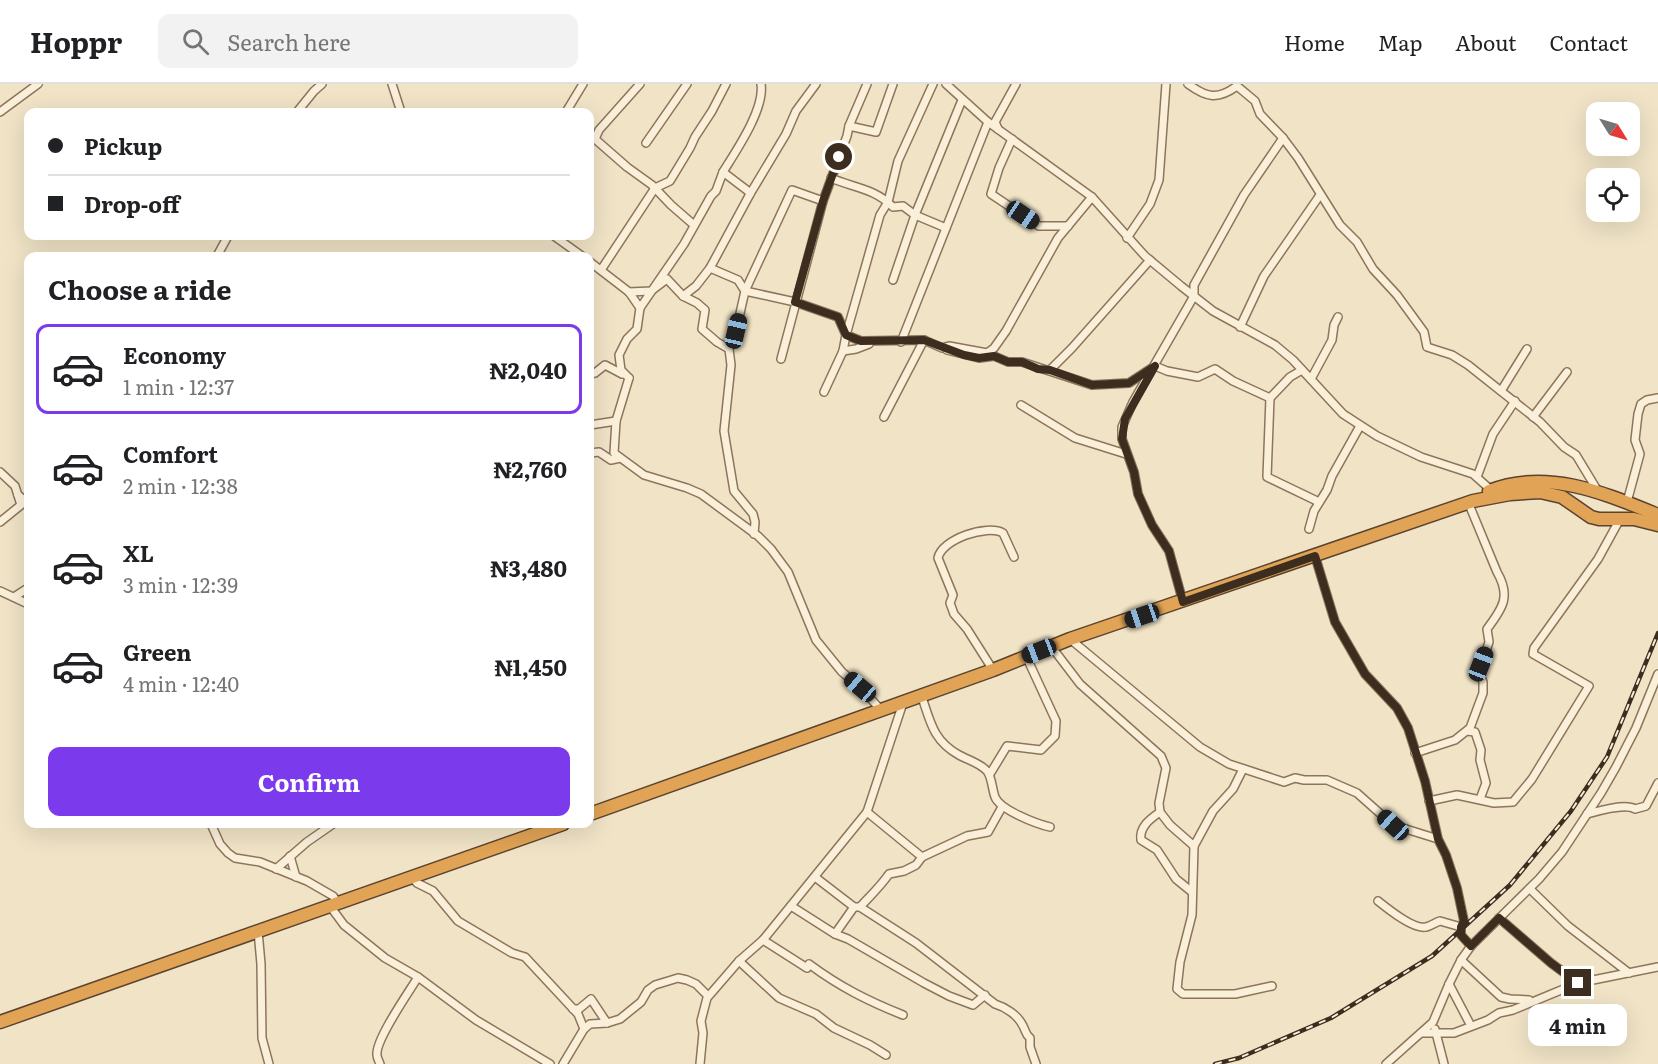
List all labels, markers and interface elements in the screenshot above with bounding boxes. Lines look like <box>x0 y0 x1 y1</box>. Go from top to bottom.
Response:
search box <box>158 14 578 68</box>
text: Hoppr <box>30 20 122 62</box>
icon: search <box>179 25 212 58</box>
text: Search here <box>227 25 351 58</box>
text: Home <box>1284 26 1345 57</box>
text: Map <box>1378 26 1422 57</box>
text: About <box>1455 26 1517 57</box>
text: Contact <box>1550 26 1628 57</box>
north arrow <box>1586 102 1640 156</box>
map controls <box>1586 102 1640 222</box>
text: Pickup <box>84 129 162 162</box>
route start <box>825 143 852 170</box>
button: locate <box>1586 168 1640 222</box>
text: Drop-off <box>84 187 180 220</box>
car <box>1003 197 1043 233</box>
text: Choose a ride <box>48 268 231 308</box>
car <box>723 311 749 351</box>
text: Economy <box>123 338 226 371</box>
icon: car <box>51 342 105 396</box>
text: ₦2,040 <box>489 353 567 386</box>
text: 1 min · 12:37 <box>123 371 234 401</box>
text: Comfort <box>123 437 218 470</box>
icon: car <box>51 441 105 495</box>
text: ₦2,760 <box>493 452 567 485</box>
text: 2 min · 12:38 <box>123 470 238 500</box>
text: XL <box>123 536 154 569</box>
icon: car <box>51 540 105 594</box>
text: ₦3,480 <box>490 551 567 584</box>
text: 3 min · 12:39 <box>123 569 238 599</box>
car <box>1122 602 1162 630</box>
text: Green <box>123 635 192 668</box>
car <box>1019 636 1059 666</box>
icon: car <box>51 639 105 693</box>
car <box>1466 644 1496 684</box>
text: ₦1,450 <box>494 650 567 683</box>
text: 4 min · 12:40 <box>123 668 239 698</box>
car <box>840 669 880 705</box>
button: Confirm <box>48 747 570 816</box>
car <box>1374 806 1412 844</box>
route end <box>1564 969 1591 996</box>
callout: 4 min <box>1528 1004 1628 1046</box>
text: 4 min <box>1549 1010 1606 1040</box>

